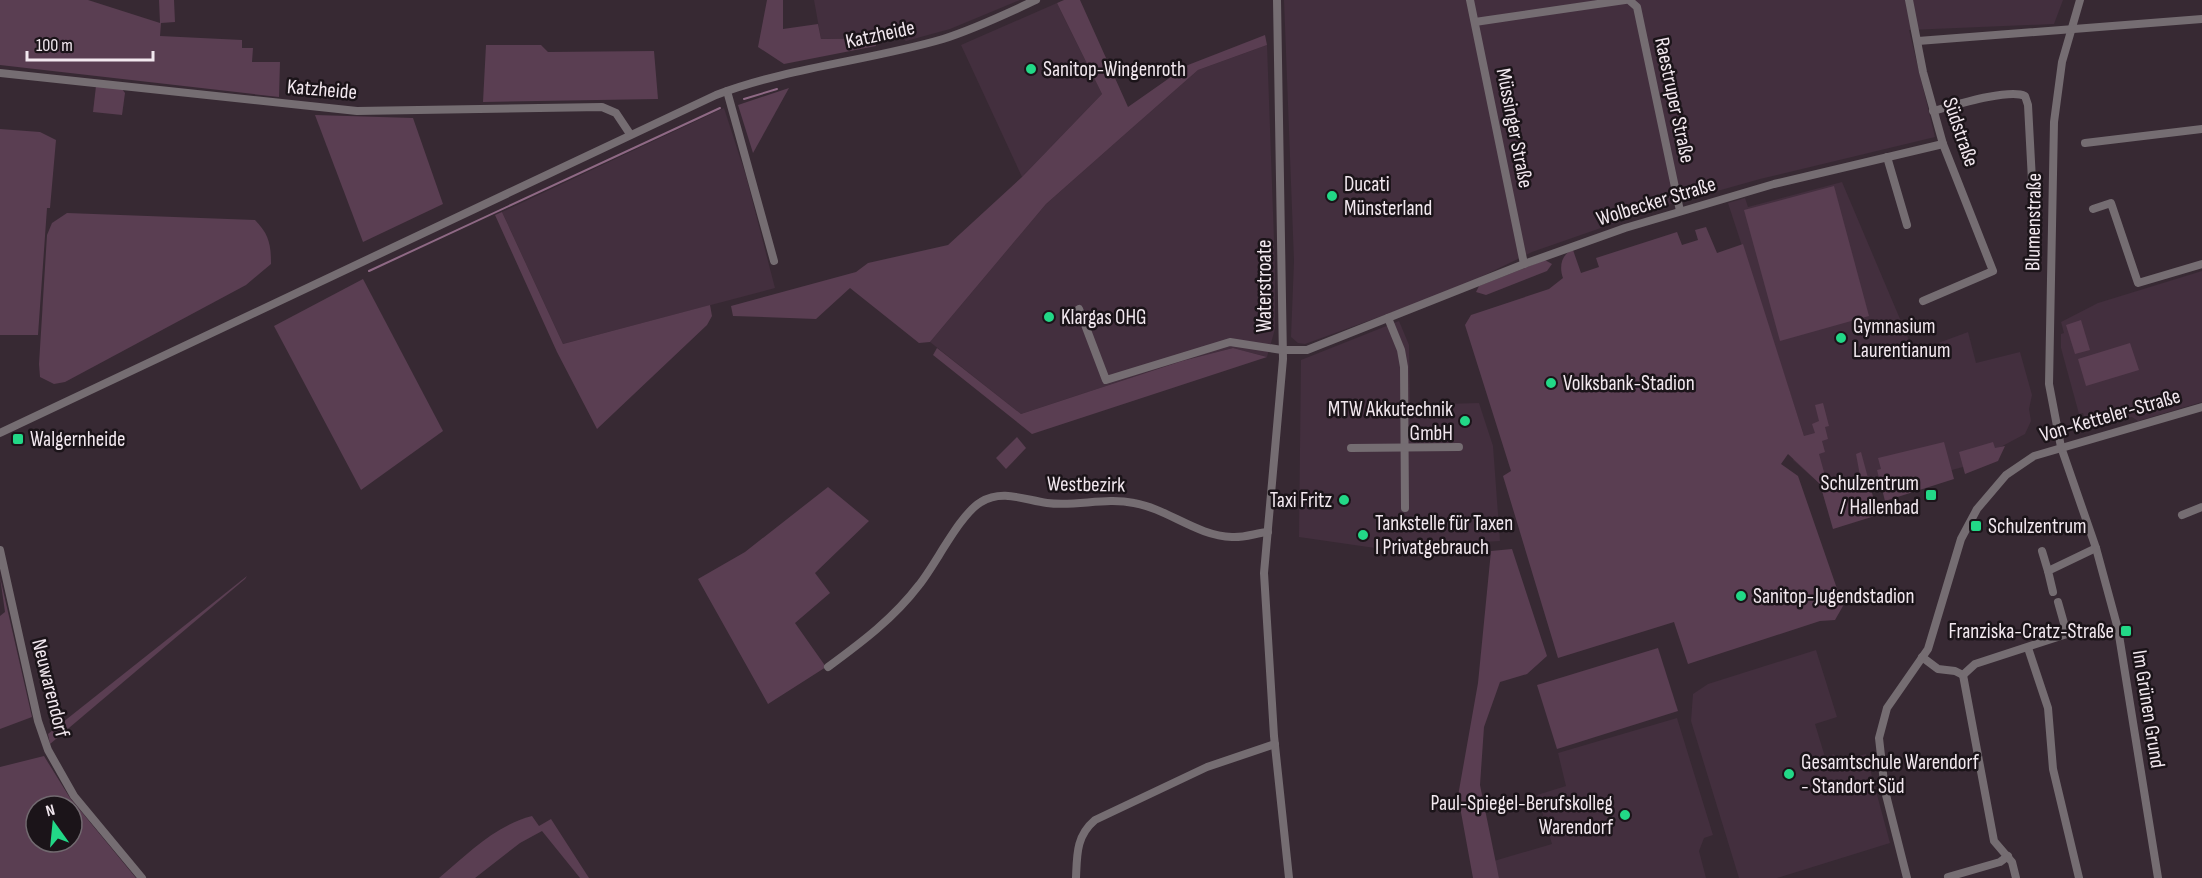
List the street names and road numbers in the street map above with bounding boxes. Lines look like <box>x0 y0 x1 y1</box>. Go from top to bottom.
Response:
street label: Katzheide <box>843 15 917 54</box>
street label: Raestruper Straße <box>1649 35 1700 165</box>
street label: Müssinger Straße <box>1491 66 1538 190</box>
street label: Katzheide <box>286 74 358 105</box>
street label: Südstraße <box>1937 94 1984 170</box>
street label: Wolbecker Straße <box>1593 171 1719 231</box>
street label: Blumenstraße <box>2020 173 2047 271</box>
street label: Waterstroate <box>1252 240 1277 332</box>
street label: Von-Ketteler-Straße <box>2037 383 2183 447</box>
street label: Westbezirk <box>1047 471 1125 498</box>
street label: Neuwarendorf <box>26 636 75 741</box>
street label: Im Grünen Grund <box>2127 648 2170 770</box>

